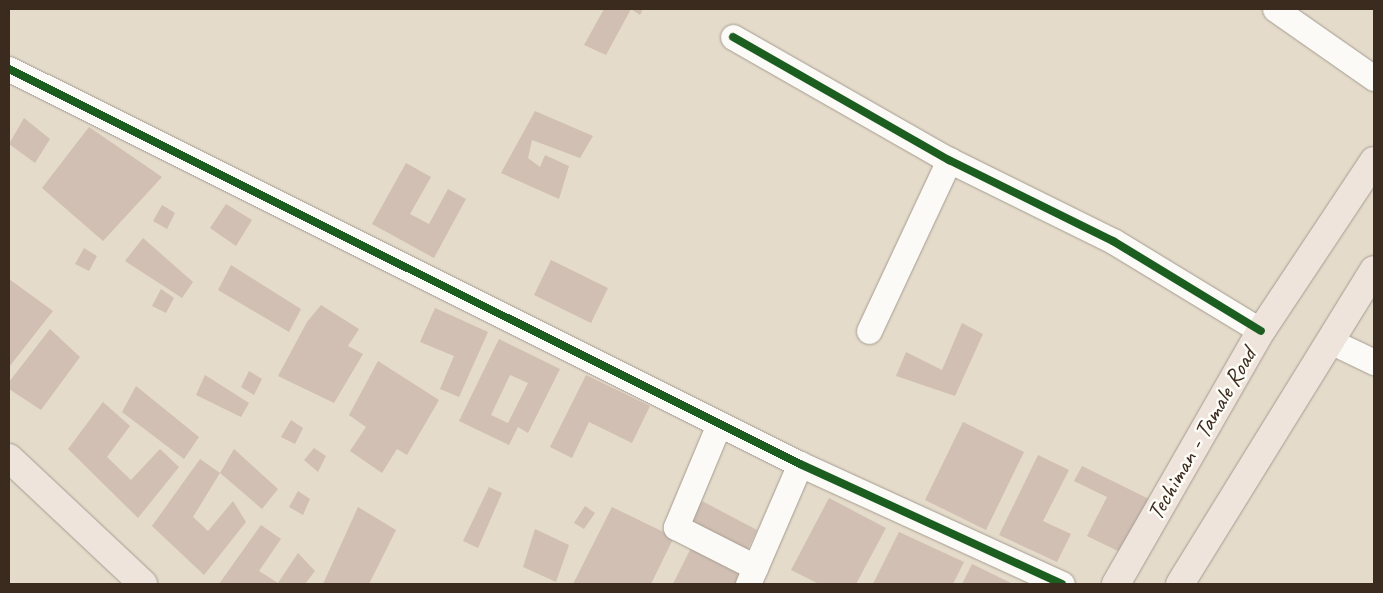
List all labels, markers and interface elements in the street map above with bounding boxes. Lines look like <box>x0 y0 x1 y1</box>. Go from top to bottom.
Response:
street label: Techiman - Tamale Road <box>1141 343 1263 525</box>

